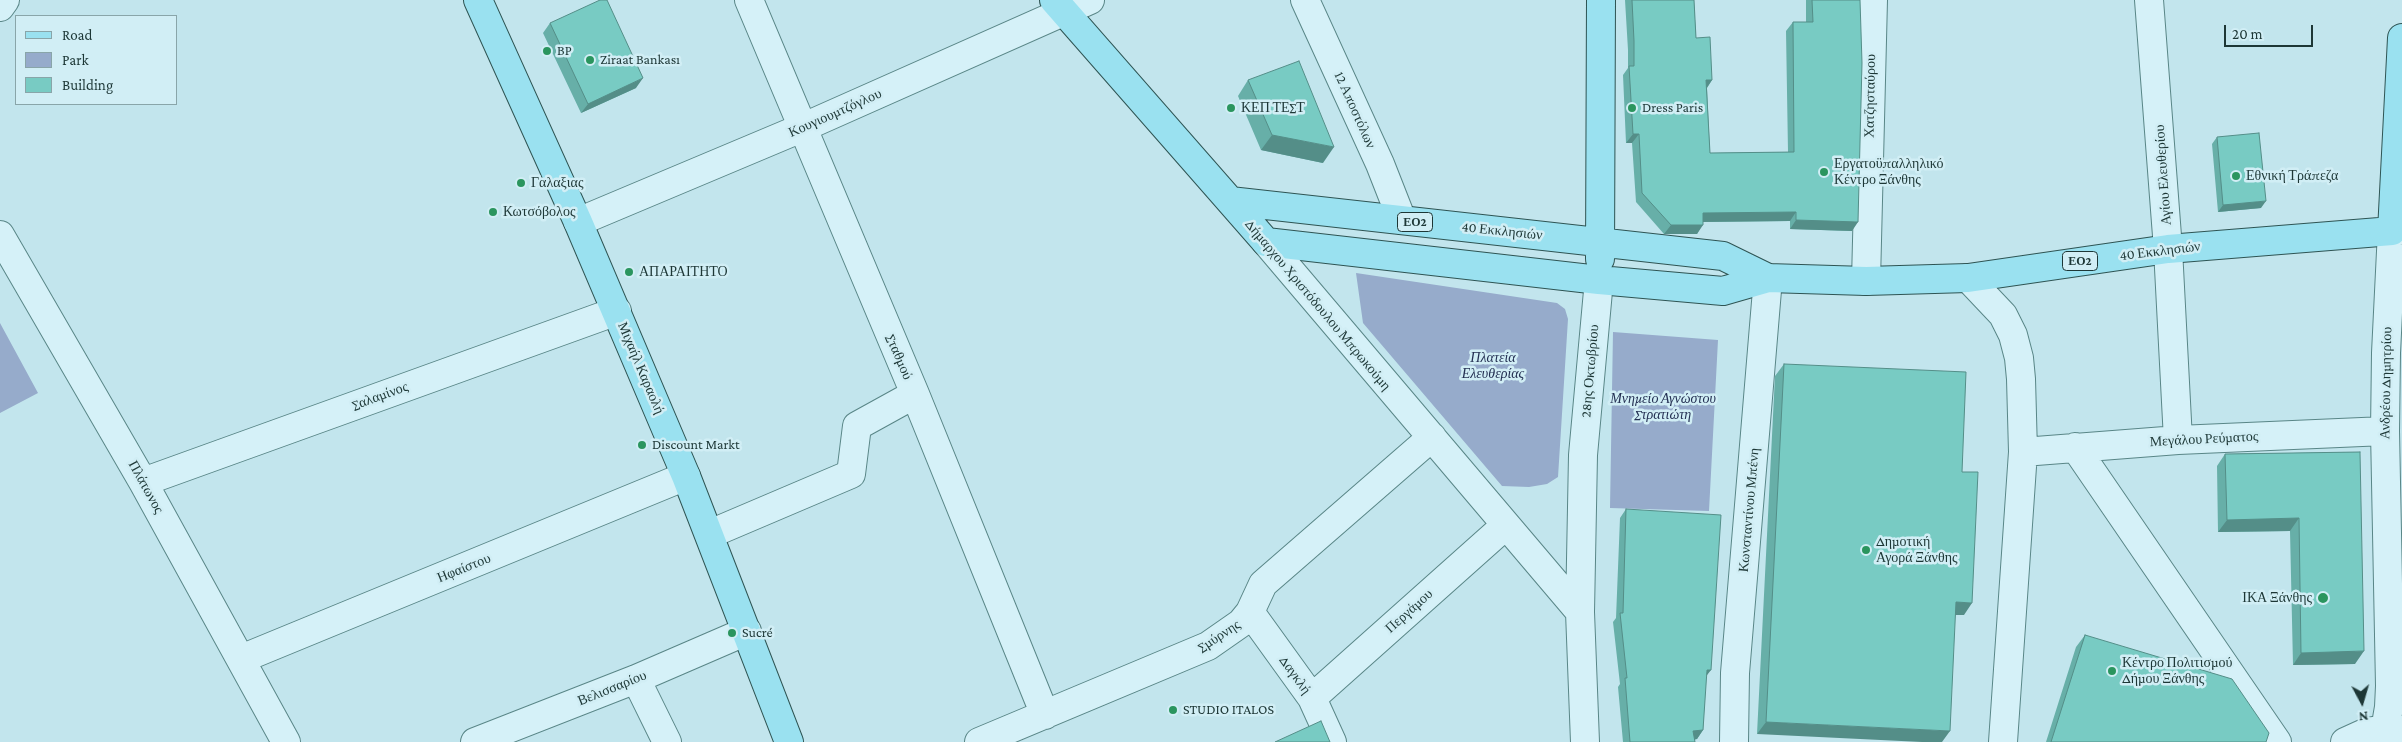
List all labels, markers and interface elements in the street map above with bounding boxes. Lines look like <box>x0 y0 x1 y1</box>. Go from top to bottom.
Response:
legend <box>15 15 178 105</box>
scale bar <box>2227 15 2316 47</box>
text: 20 m <box>2232 26 2263 42</box>
text: Road <box>62 27 92 43</box>
place label: BP <box>557 43 572 59</box>
marker: BP <box>541 45 553 57</box>
text: Park <box>62 52 89 68</box>
place label: Ziraat Bankası <box>600 52 680 68</box>
marker: Ziraat Bankası <box>584 54 596 66</box>
street label: Χατζησταύρου <box>1861 54 1879 138</box>
street label: 12 Αποστόλων <box>1331 69 1379 151</box>
text: Building <box>62 77 113 93</box>
street label: Κουγιουμτζόγλου <box>786 85 884 141</box>
place label: ΚΕΠ ΤΕΣΤ <box>1241 100 1305 116</box>
place label: Dress Paris <box>1642 100 1703 116</box>
marker: ΚΕΠ ΤΕΣΤ <box>1225 102 1237 114</box>
marker: Dress Paris <box>1626 102 1638 114</box>
street label: Αγίου Ελευθερίου <box>2151 124 2175 226</box>
place label: Εργατοϋπαλληλικό Κέντρο Ξάνθης <box>1834 156 1944 188</box>
marker: Εργατοϋπαλληλικό Κέντρο Ξάνθης <box>1818 166 1830 178</box>
place label: Εθνική Τράπεζα <box>2246 168 2338 184</box>
marker: Εθνική Τράπεζα <box>2230 170 2242 182</box>
place label: Γαλαξιας <box>531 175 583 191</box>
marker: Γαλαξιας <box>515 177 527 189</box>
place label: Κωτσόβολος <box>503 204 575 220</box>
marker: Κωτσόβολος <box>487 206 499 218</box>
road number: ΕΟ2 <box>1398 212 1432 232</box>
street label: Δήμαρχου Χριστόδουλου Μπρωκούμη <box>1241 216 1395 394</box>
street label: 40 Εκκλησιών <box>1461 218 1543 244</box>
street label: 40 Εκκλησιών <box>2119 238 2201 264</box>
road number: ΕΟ2 <box>2062 252 2098 270</box>
place label: ΑΠΑΡΑΙΤΗΤΟ <box>639 264 728 280</box>
marker: ΑΠΑΡΑΙΤΗΤΟ <box>623 266 635 278</box>
street label: Μιχαήλ Καραολή <box>614 319 668 417</box>
street label: 28ης Οκτωβρίου <box>1578 324 1602 418</box>
street label: Ανδρέου Δημητρίου <box>2377 327 2395 439</box>
street label: Σταθμού <box>882 332 916 382</box>
park label: Πλατεία Ελευθερίας <box>1462 350 1524 382</box>
street label: Σαλαμίνος <box>350 378 410 414</box>
park label: Μνημείο Αγνώστου Στρατιώτη <box>1610 391 1716 424</box>
street label: Μεγάλου Ρεύματος <box>2149 428 2259 450</box>
place label: Discount Markt <box>652 437 740 453</box>
marker: Discount Markt <box>636 439 648 451</box>
street label: Κωνσταντίνου Μπένη <box>1735 447 1763 573</box>
street label: Πλάτωνος <box>125 458 167 516</box>
place label: Δημοτική Αγορά Ξάνθης <box>1876 534 1958 566</box>
marker: Δημοτική Αγορά Ξάνθης <box>1860 544 1872 556</box>
street label: Ηφαίστου <box>435 550 493 586</box>
street label: Περγάμου <box>1382 585 1436 637</box>
place label: ΙΚΑ Ξάνθης <box>2242 590 2312 606</box>
marker: ΙΚΑ Ξάνθης <box>2316 591 2330 605</box>
street label: Σμύρνης <box>1195 616 1243 656</box>
place label: Sucré <box>742 625 773 641</box>
marker: Sucré <box>726 627 738 639</box>
street label: Δαγκλή <box>1275 653 1315 697</box>
place label: Κέντρο Πολιτισμού Δήμου Ξάνθης <box>2122 655 2232 688</box>
marker: Κέντρο Πολιτισμού Δήμου Ξάνθης <box>2106 665 2118 677</box>
street label: Βελισσαρίου <box>575 667 649 709</box>
north arrow <box>2337 677 2387 727</box>
place label: STUDIO ITALOS <box>1183 702 1274 718</box>
marker: STUDIO ITALOS <box>1167 704 1179 716</box>
text: N <box>2358 708 2369 725</box>

